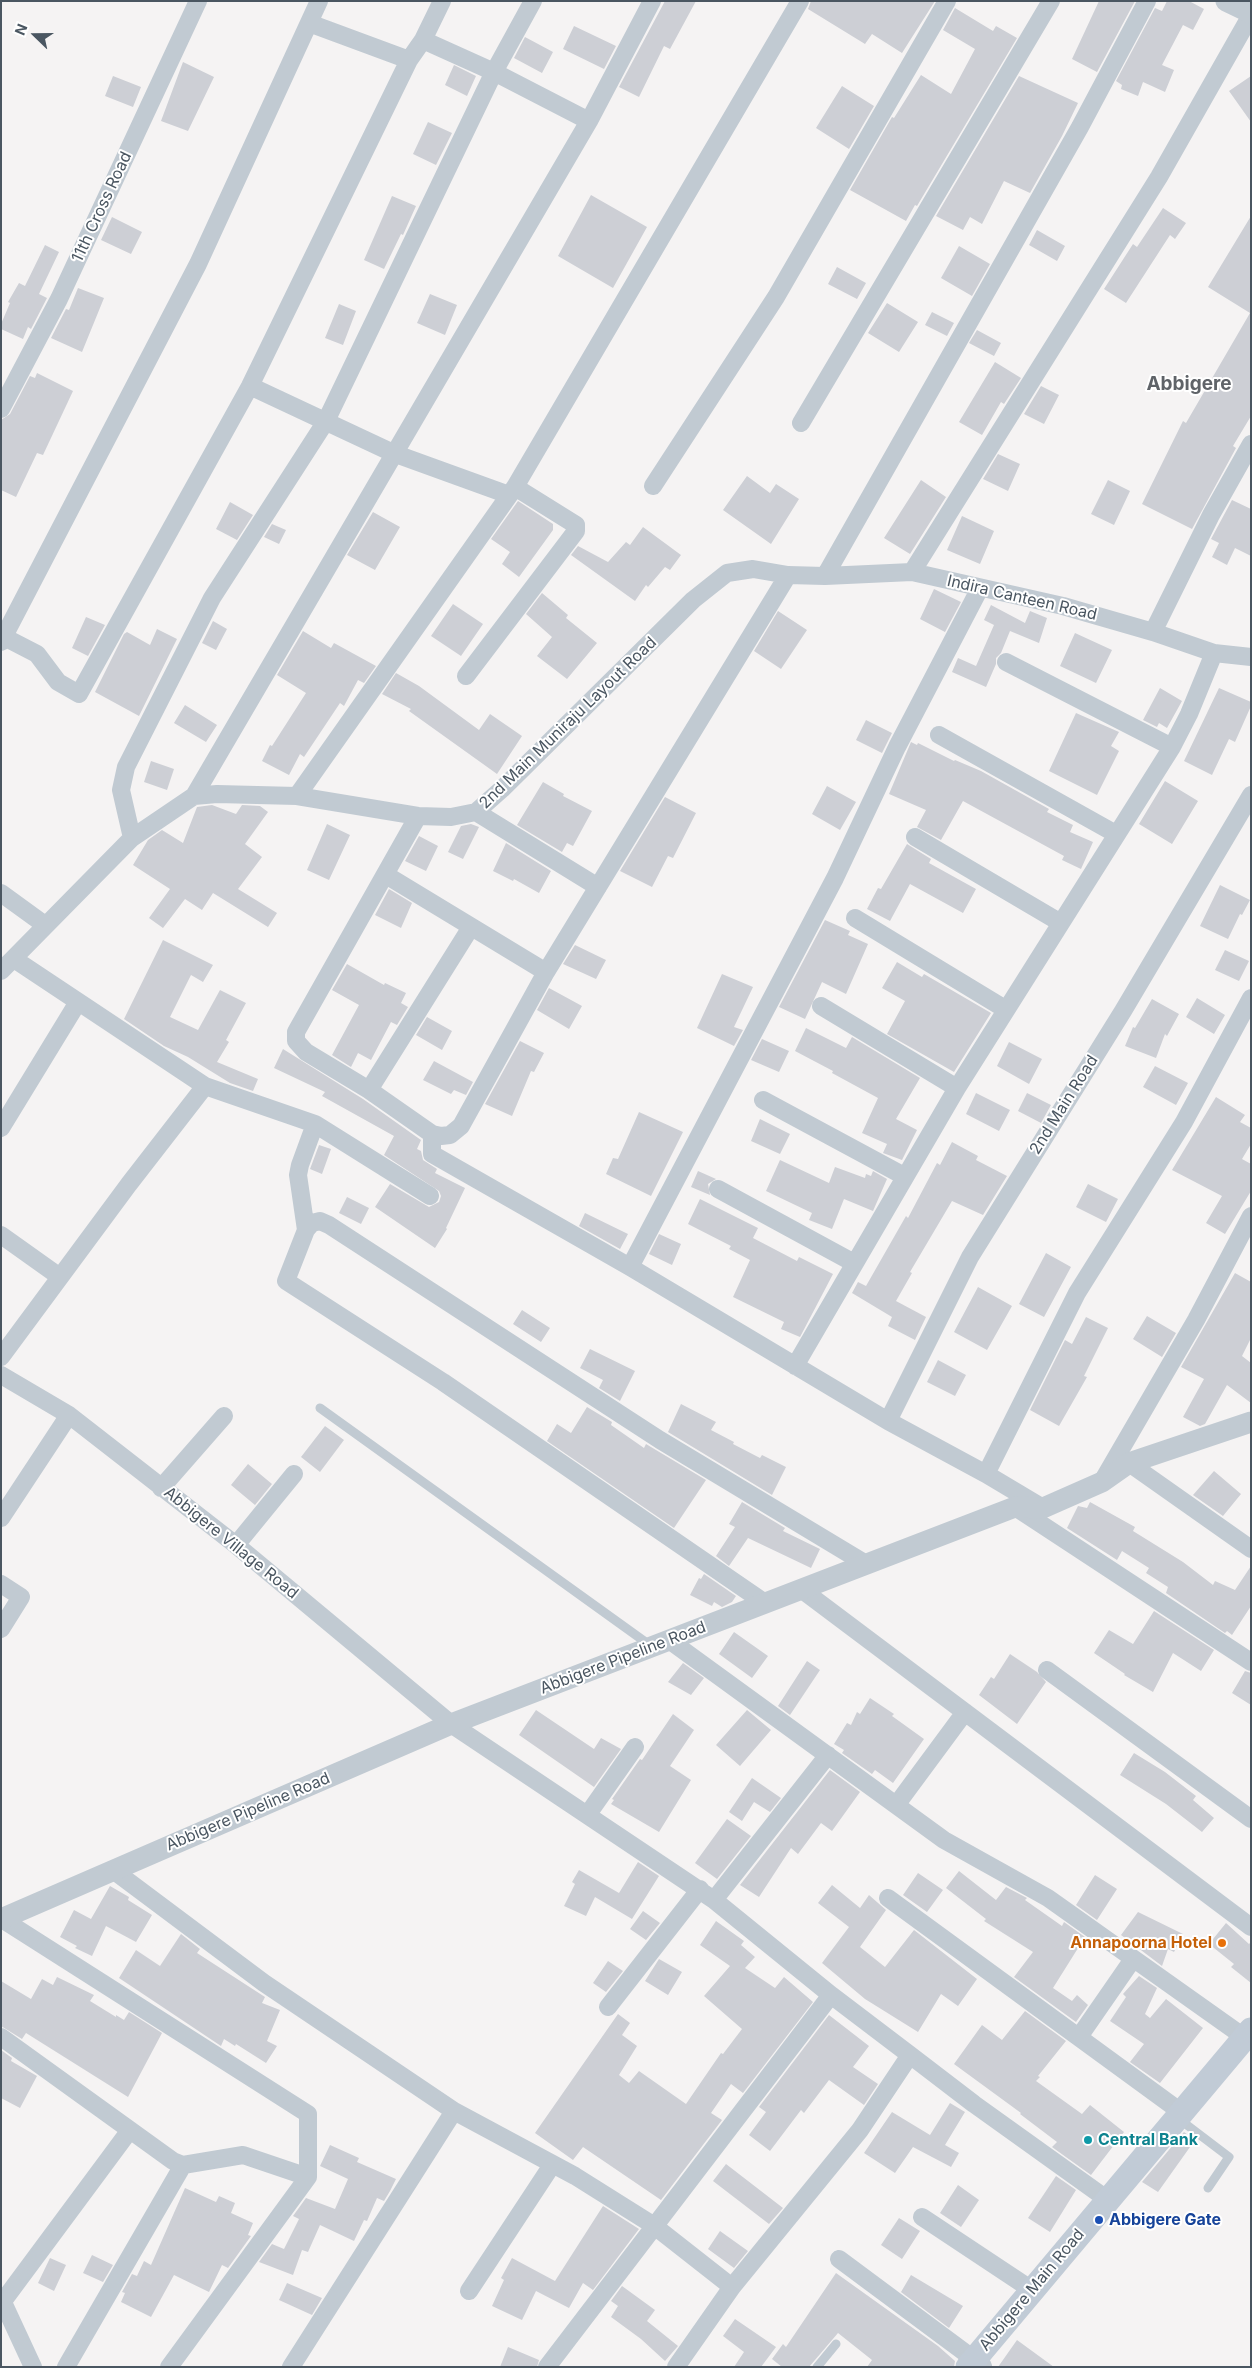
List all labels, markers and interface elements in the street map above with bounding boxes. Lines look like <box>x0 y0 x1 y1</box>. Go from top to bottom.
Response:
north arrow <box>10 10 60 60</box>
text: N <box>11 21 31 37</box>
street label: 11th Cross Road <box>68 149 136 265</box>
district label: Abbigere <box>1146 373 1232 395</box>
street label: Indira Canteen Road <box>945 571 1099 625</box>
street label: 2nd Main Muniraju Layout Road <box>475 633 661 813</box>
street label: 2nd Main Road <box>1026 1052 1102 1158</box>
street label: Abbigere Village Road <box>160 1483 302 1603</box>
street label: Abbigere Pipeline Road <box>537 1617 709 1699</box>
street label: Abbigere Pipeline Road <box>163 1769 333 1855</box>
place label: Annapoorna Hotel <box>1070 1933 1212 1953</box>
marker: Annapoorna Hotel <box>1216 1937 1228 1949</box>
place label: Central Bank <box>1098 2130 1198 2150</box>
marker: Central Bank <box>1082 2134 1094 2146</box>
place label: Abbigere Gate <box>1109 2210 1221 2230</box>
marker: Abbigere Gate <box>1093 2214 1105 2226</box>
street label: Abbigere Main Road <box>975 2225 1089 2355</box>

